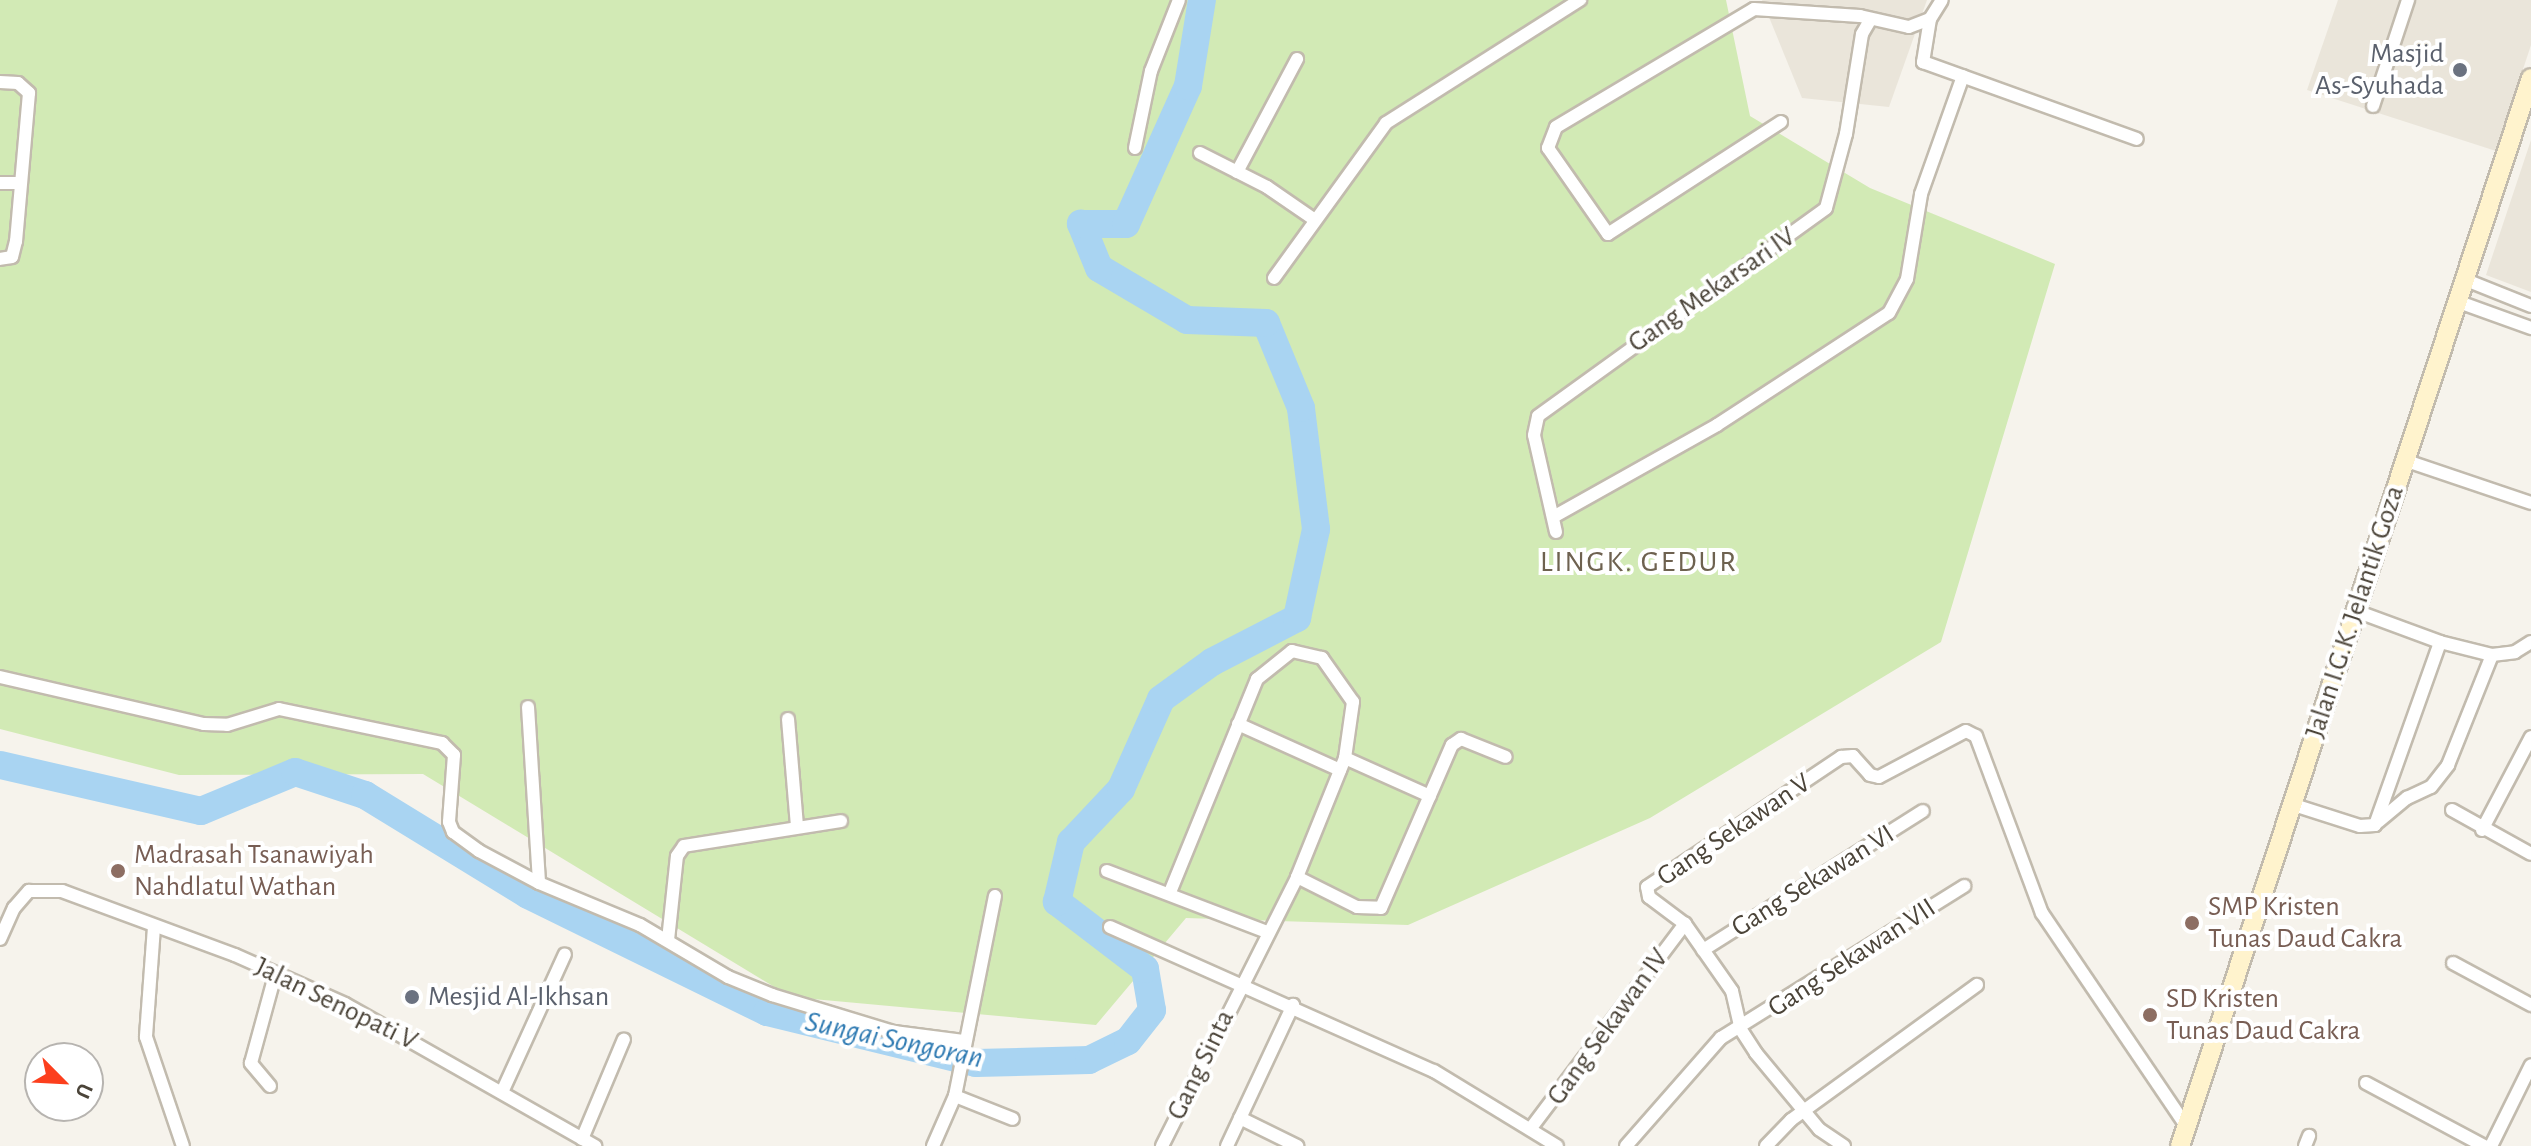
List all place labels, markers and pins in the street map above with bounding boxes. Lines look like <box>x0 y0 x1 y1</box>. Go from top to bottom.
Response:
place label: Masjid As-Syuhada <box>2315 37 2444 103</box>
marker: Masjid As-Syuhada <box>2451 61 2469 79</box>
place label: Madrasah Tsanawiyah Nahdlatul Wathan <box>134 838 374 904</box>
marker: Madrasah Tsanawiyah Nahdlatul Wathan <box>109 862 127 880</box>
place label: SMP Kristen Tunas Daud Cakra <box>2208 890 2402 956</box>
marker: SMP Kristen Tunas Daud Cakra <box>2183 914 2201 932</box>
place label: Mesjid Al-Ikhsan <box>428 980 609 1014</box>
place label: SD Kristen Tunas Daud Cakra <box>2166 982 2360 1048</box>
marker: Mesjid Al-Ikhsan <box>403 988 421 1006</box>
marker: SD Kristen Tunas Daud Cakra <box>2141 1006 2159 1024</box>

